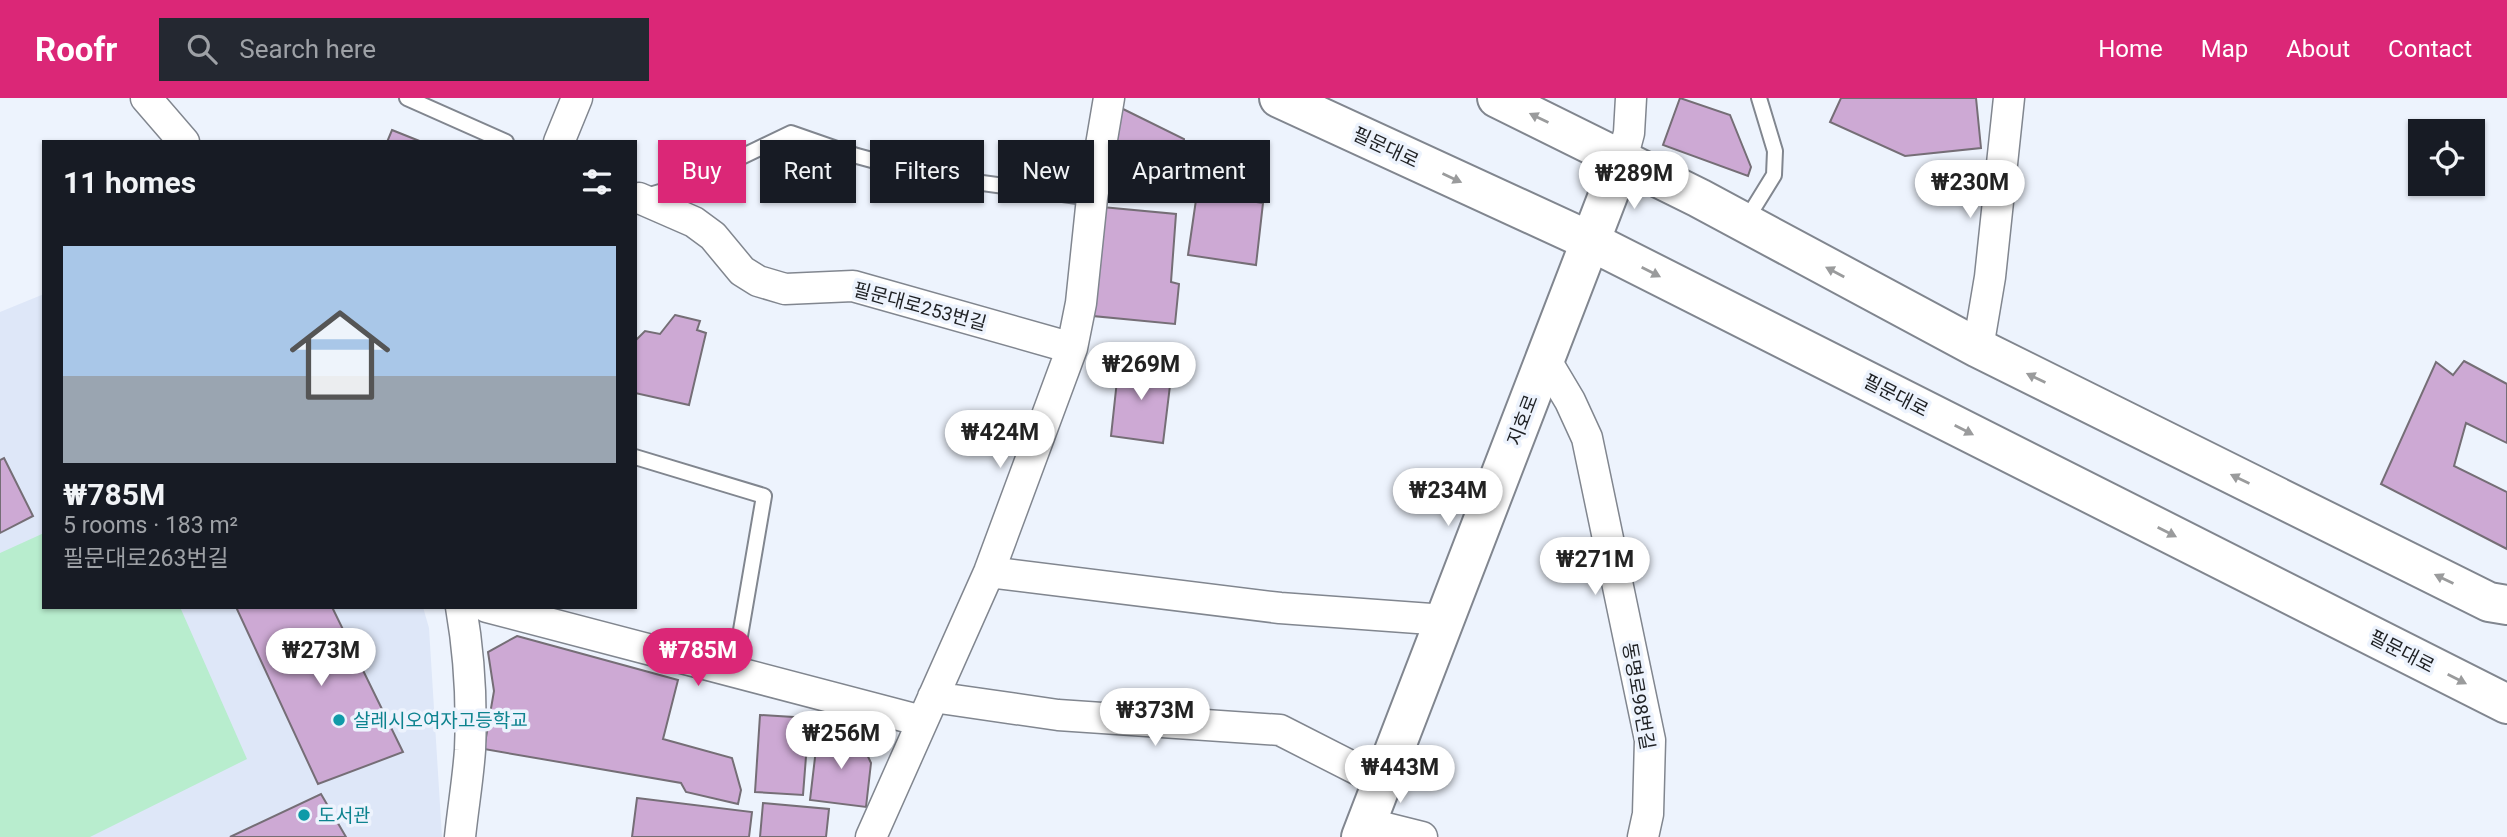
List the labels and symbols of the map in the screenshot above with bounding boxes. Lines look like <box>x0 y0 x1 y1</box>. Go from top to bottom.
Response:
one-way arrow <box>1529 113 1549 124</box>
street label: 필문대로 <box>1349 122 1422 173</box>
pin: ₩289M <box>1585 152 1683 211</box>
pin: ₩230M <box>1921 160 2019 220</box>
one-way arrow <box>1442 172 1462 183</box>
one-way arrow <box>1641 266 1661 277</box>
one-way arrow <box>1825 266 1845 278</box>
street label: 필문대로253번길 <box>851 278 989 335</box>
pin: ₩269M <box>1092 342 1190 402</box>
street label: 필문대로 <box>1859 369 1932 422</box>
one-way arrow <box>2026 372 2046 384</box>
street label: 지호로 <box>1502 392 1543 449</box>
pin: ₩424M <box>951 410 1049 470</box>
one-way arrow <box>1954 424 1974 435</box>
pin: ₩234M <box>1399 468 1497 528</box>
one-way arrow <box>2230 473 2250 484</box>
one-way arrow <box>2157 527 2177 538</box>
pin: ₩271M <box>1546 538 1644 597</box>
one-way arrow <box>2434 574 2454 585</box>
street label: 필문대로 <box>2365 625 2438 678</box>
pin: ₩273M <box>272 628 370 688</box>
pin: ₩785M <box>649 628 747 688</box>
street label: 동명로98번길 <box>1618 641 1659 752</box>
one-way arrow <box>2447 674 2467 685</box>
pin: ₩373M <box>1106 688 1204 748</box>
place label: 살레시오여자고등학교 <box>353 709 528 732</box>
marker: 살레시오여자고등학교 <box>331 712 347 728</box>
pin: ₩256M <box>792 712 890 771</box>
pin: ₩443M <box>1351 746 1449 805</box>
place label: 도서관 <box>318 804 370 827</box>
marker: 도서관 <box>296 807 312 823</box>

